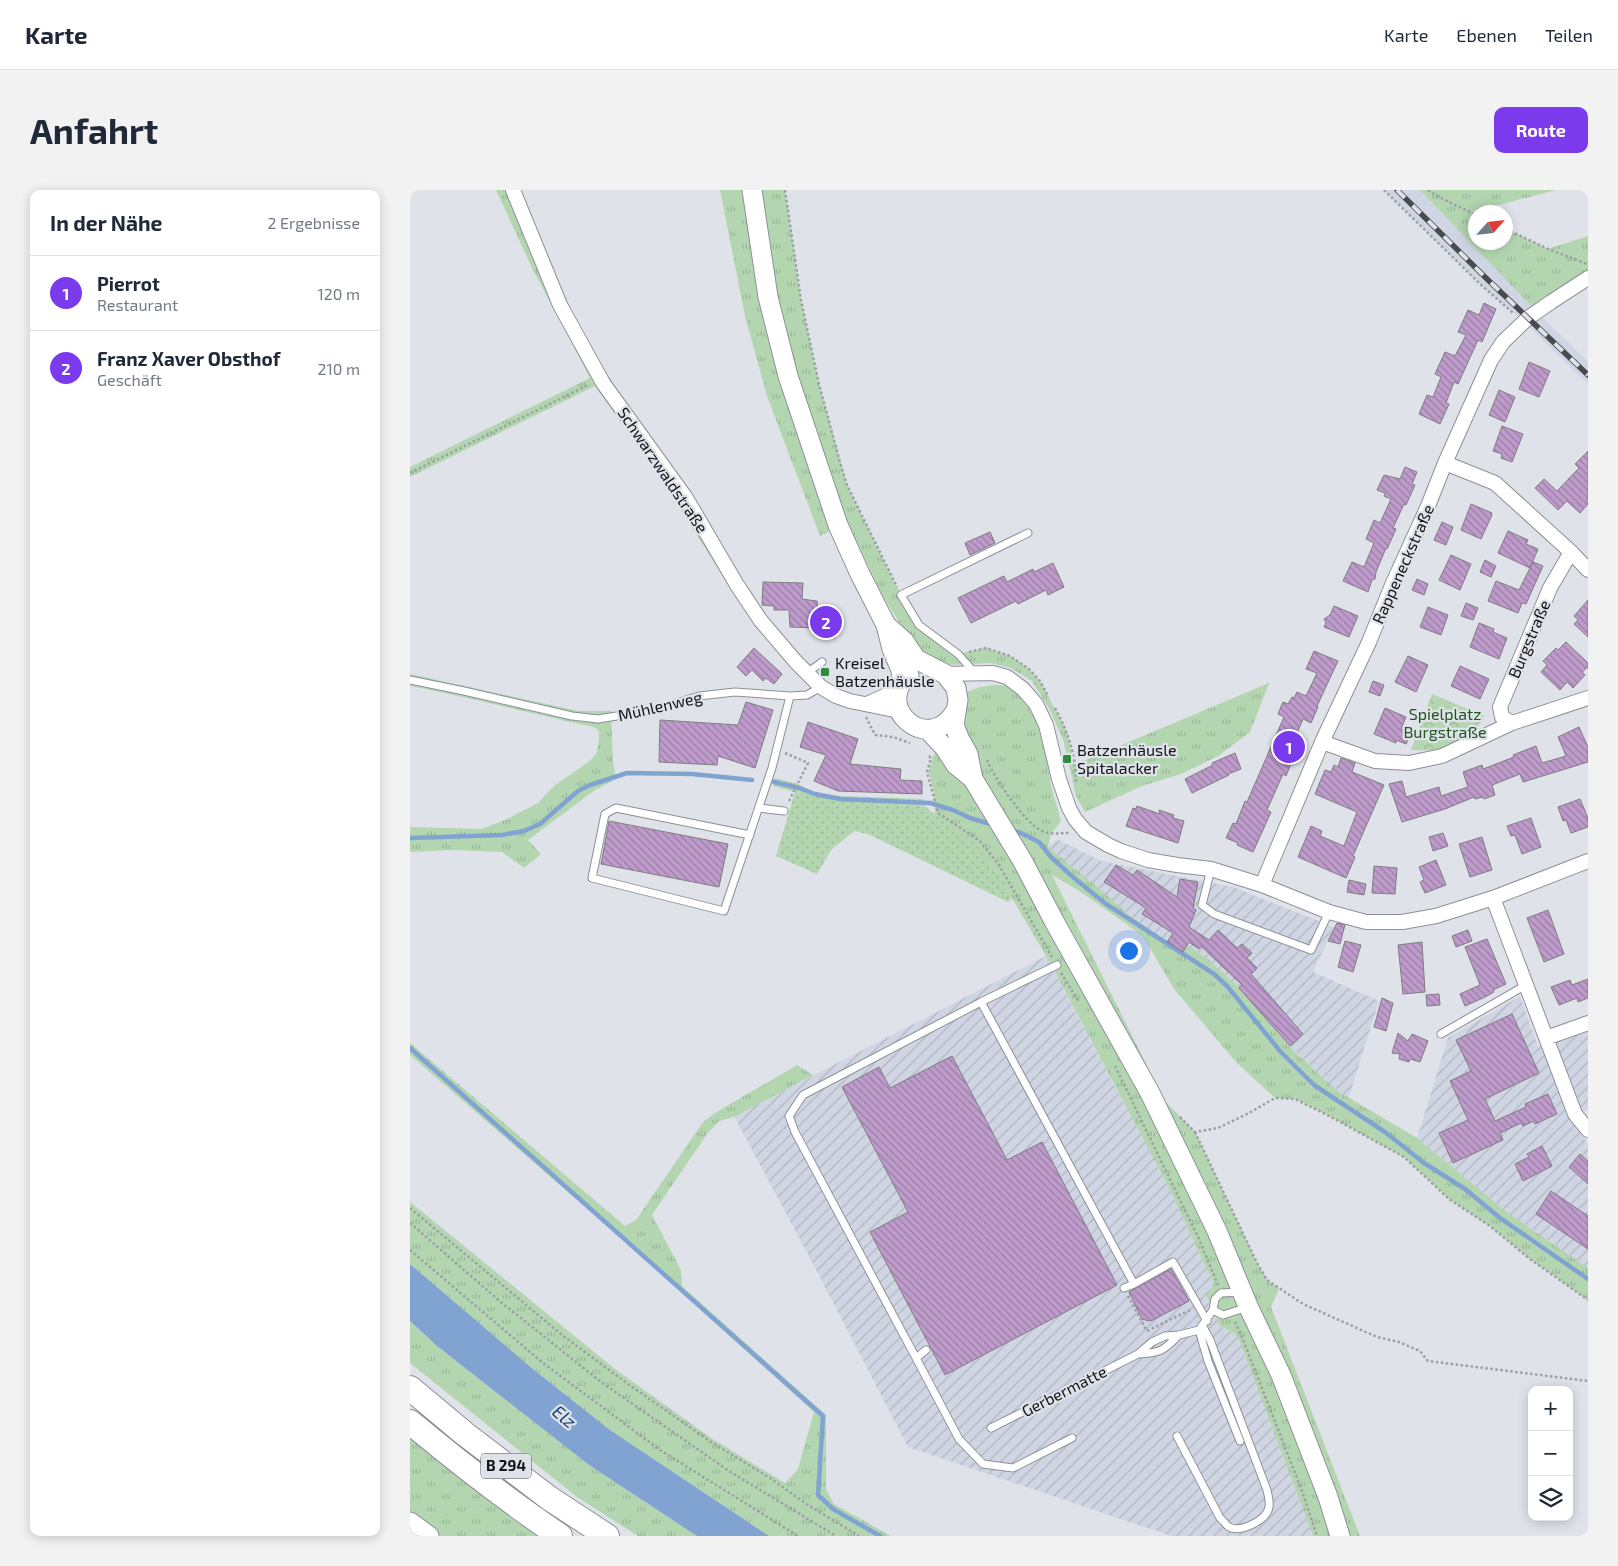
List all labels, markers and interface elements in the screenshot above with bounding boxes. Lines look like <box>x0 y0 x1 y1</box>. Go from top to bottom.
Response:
text: Karte <box>25 20 88 49</box>
text: Karte <box>1384 24 1428 46</box>
text: Ebenen <box>1456 24 1517 46</box>
text: Teilen <box>1545 24 1593 46</box>
button: Route <box>1494 107 1588 153</box>
text: Anfahrt <box>30 109 158 151</box>
north arrow <box>1468 205 1513 250</box>
text: In der Nähe <box>50 210 162 235</box>
text: 2 Ergebnisse <box>267 213 360 232</box>
text: Pierrot <box>97 272 160 295</box>
text: 1 <box>63 284 69 303</box>
text: 120 m <box>317 284 360 303</box>
text: Restaurant <box>97 295 178 314</box>
text: Franz Xaver Obsthof <box>97 347 280 370</box>
text: 2 <box>61 359 71 378</box>
text: 210 m <box>317 359 360 378</box>
text: Geschäft <box>97 370 162 389</box>
street label: Schwarzwaldstraße <box>614 403 712 536</box>
street label: Rappeneckstraße <box>1368 501 1437 626</box>
street label: Burgstraße <box>1504 597 1554 681</box>
pin: 2 <box>810 603 842 641</box>
place label: Kreisel Batzenhäusle <box>835 653 935 690</box>
marker: Kreisel Batzenhäusle <box>819 666 831 678</box>
street label: Mühlenweg <box>616 687 704 724</box>
park label: Spielplatz Burgstraße <box>1403 704 1487 741</box>
pin: 1 <box>1273 728 1305 766</box>
place label: Batzenhäusle Spitalacker <box>1077 740 1177 777</box>
marker: Batzenhäusle Spitalacker <box>1061 753 1073 765</box>
your location <box>1116 938 1142 964</box>
street label: Gerbermatte <box>1018 1361 1109 1420</box>
map controls <box>1528 1386 1573 1521</box>
button: + <box>1528 1386 1573 1431</box>
water label: Elz <box>548 1400 581 1432</box>
button: − <box>1528 1431 1573 1476</box>
road number: B 294 <box>481 1454 531 1478</box>
button: layers <box>1528 1476 1573 1521</box>

